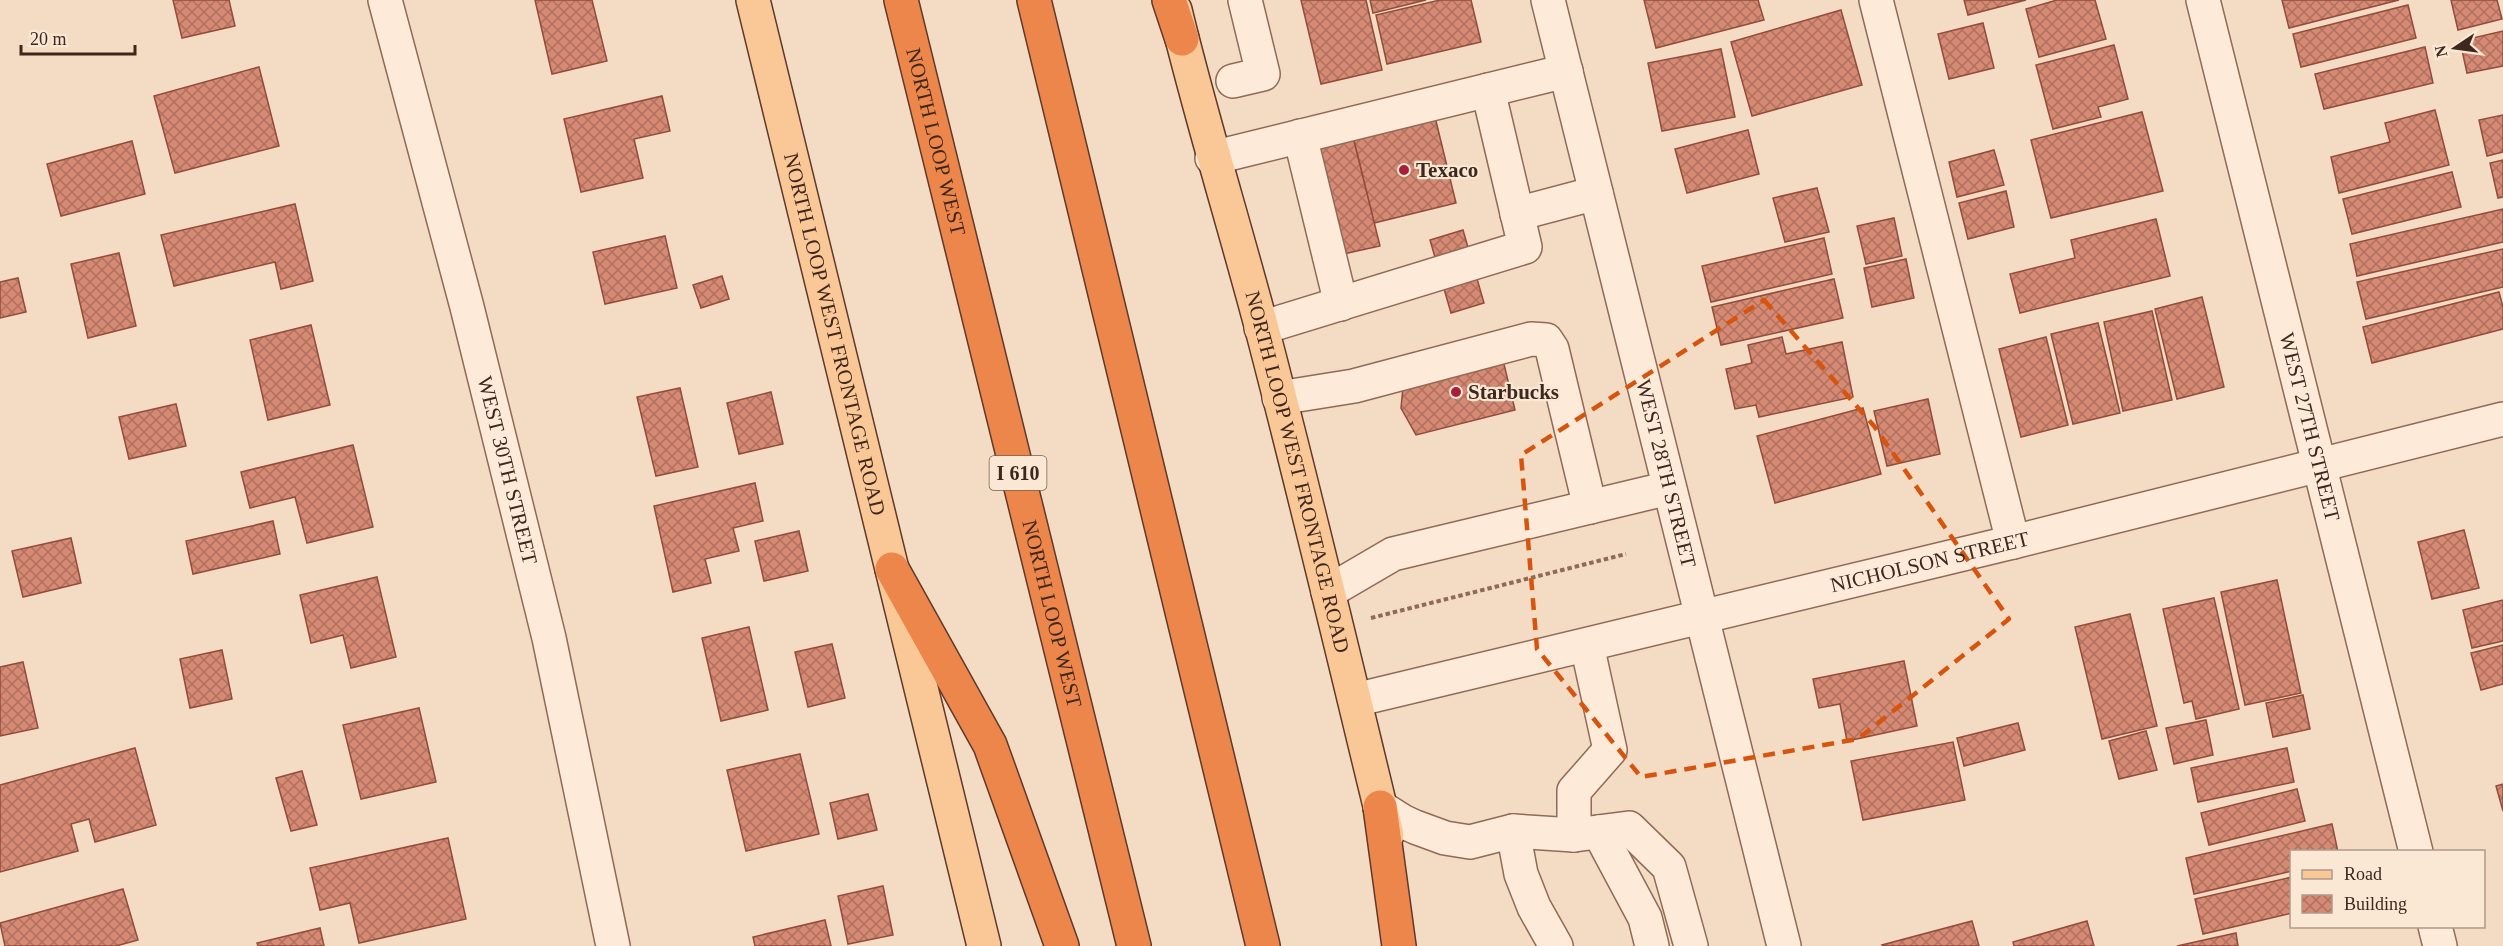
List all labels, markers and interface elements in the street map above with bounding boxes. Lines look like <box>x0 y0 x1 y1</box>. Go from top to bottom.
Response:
scale bar <box>21 18 135 56</box>
north arrow <box>2425 18 2485 78</box>
text: 20 m <box>30 29 67 49</box>
text: N <box>2431 43 2450 59</box>
street label: NORTH LOOP WEST <box>901 45 971 238</box>
street label: NORTH LOOP WEST FRONTAGE ROAD <box>779 150 890 518</box>
place label: Texaco <box>1416 158 1478 182</box>
marker: Texaco <box>1397 163 1411 177</box>
street label: NORTH LOOP WEST FRONTAGE ROAD <box>1240 288 1355 655</box>
street label: WEST 27TH STREET <box>2275 330 2345 524</box>
street label: WEST 30TH STREET <box>473 374 542 567</box>
street label: WEST 28TH STREET <box>1631 377 1701 570</box>
place label: Starbucks <box>1468 380 1559 404</box>
marker: Starbucks <box>1449 385 1463 399</box>
road number: I 610 <box>990 456 1046 490</box>
street label: NORTH LOOP WEST <box>1017 517 1087 710</box>
street label: NICHOLSON STREET <box>1828 526 2032 597</box>
legend <box>2290 850 2485 928</box>
text: Road <box>2344 864 2382 884</box>
text: Building <box>2344 894 2407 914</box>

